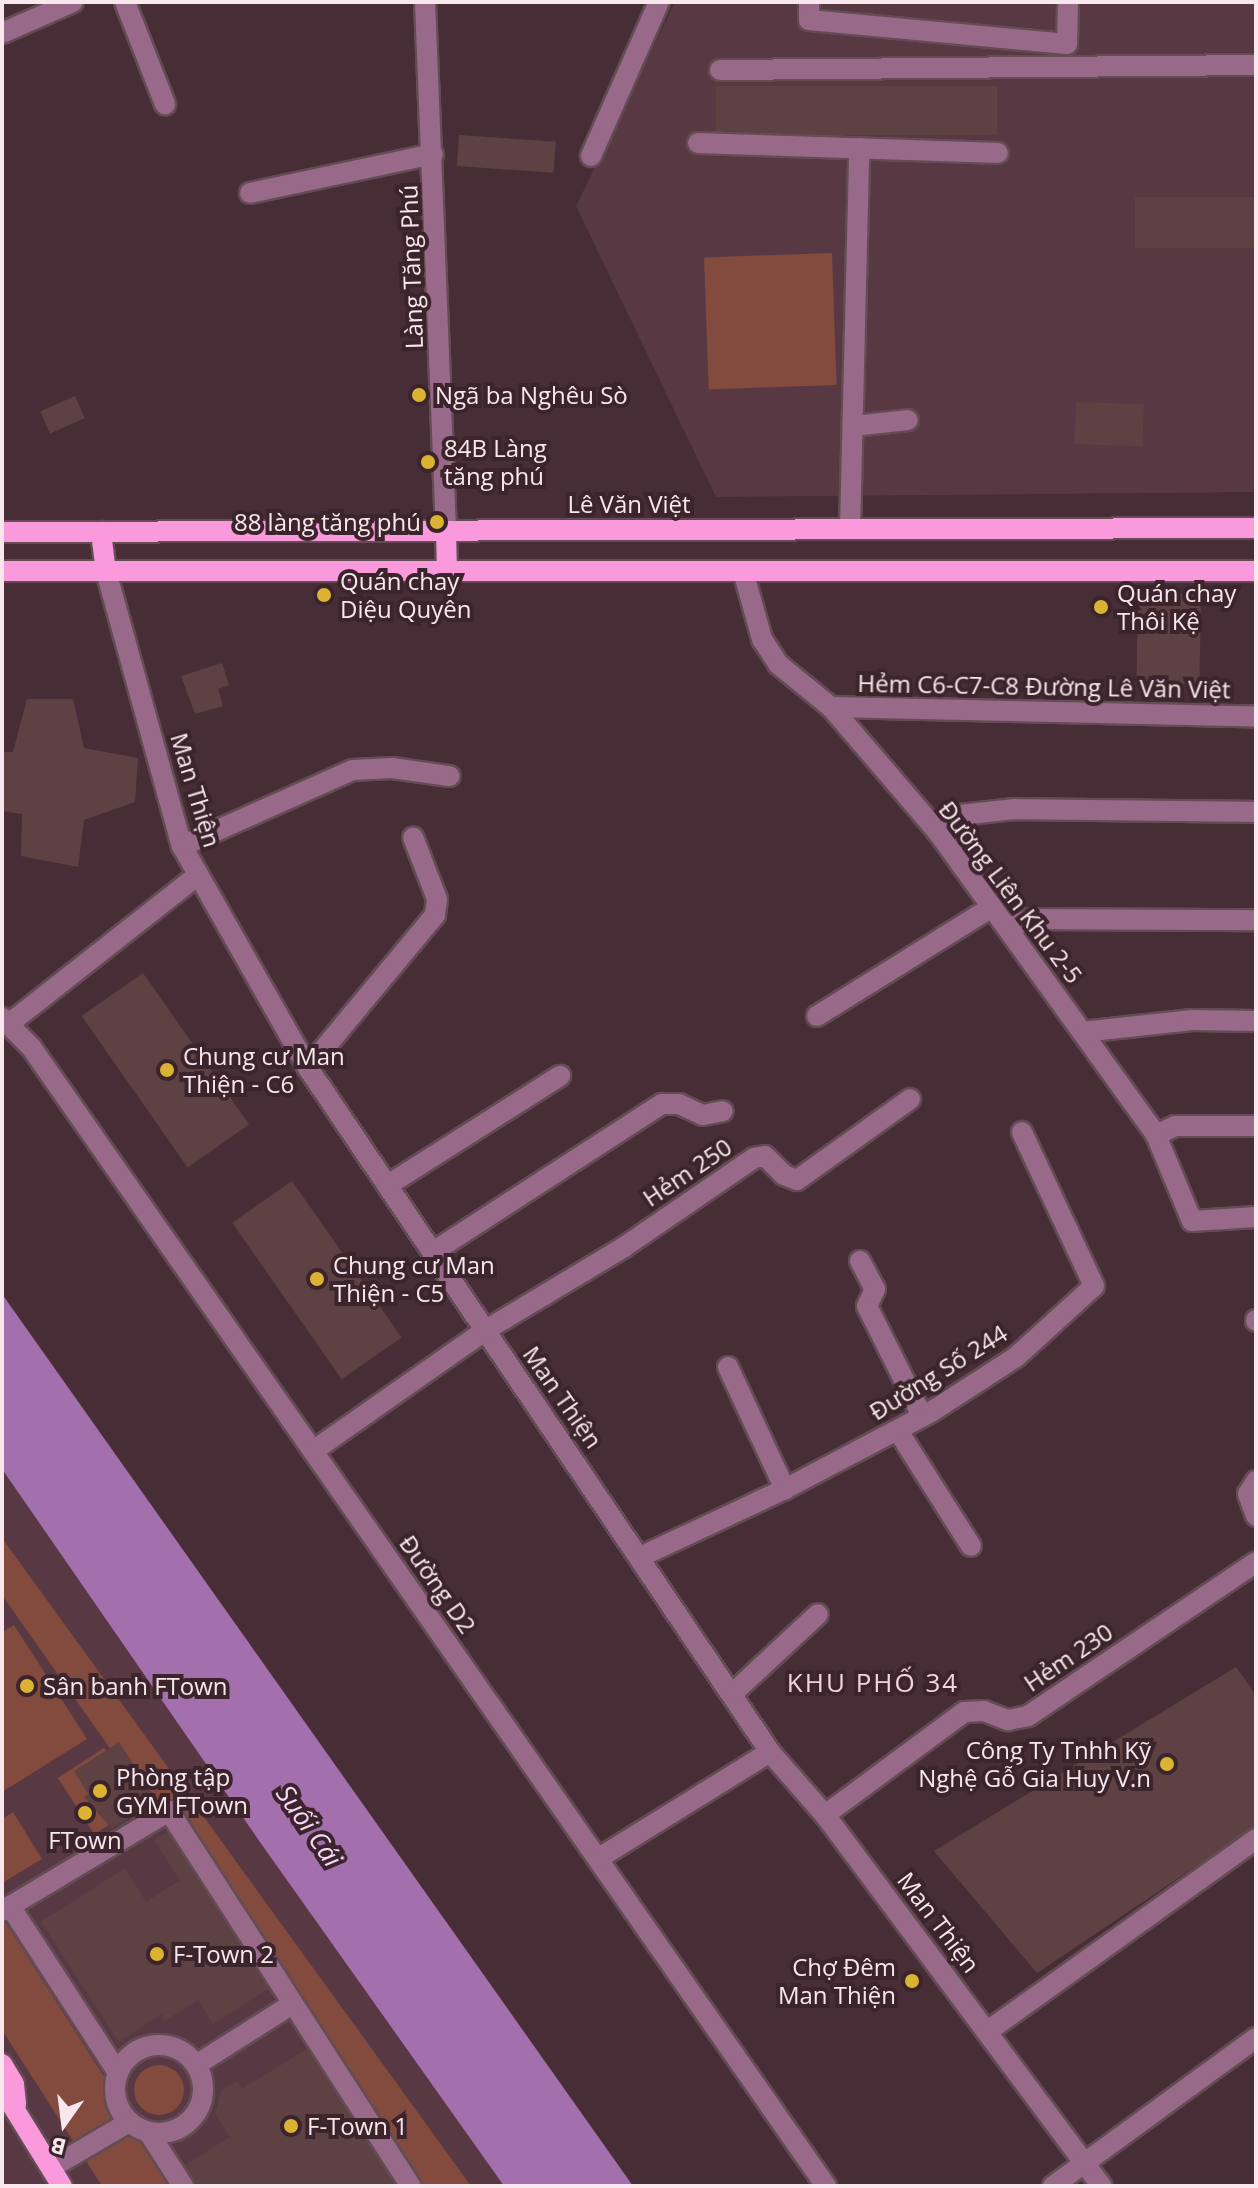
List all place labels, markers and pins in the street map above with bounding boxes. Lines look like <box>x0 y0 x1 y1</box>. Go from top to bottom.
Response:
place label: Ngã ba Nghêu Sò <box>435 381 628 409</box>
marker: Ngã ba Nghêu Sò <box>410 386 428 404</box>
place label: 84B Làng tăng phú <box>444 434 547 490</box>
marker: 84B Làng tăng phú <box>419 453 437 471</box>
place label: 88 làng tăng phú <box>234 508 421 536</box>
marker: 88 làng tăng phú <box>428 513 446 531</box>
place label: Quán chay Diệu Quyên <box>340 567 472 623</box>
place label: Quán chay Thôi Kệ <box>1117 579 1236 635</box>
marker: Quán chay Diệu Quyên <box>315 586 333 604</box>
marker: Quán chay Thôi Kệ <box>1092 598 1110 616</box>
place label: Chung cư Man Thiện - C6 <box>183 1042 345 1098</box>
marker: Chung cư Man Thiện - C6 <box>158 1061 176 1079</box>
place label: Chung cư Man Thiện - C5 <box>333 1251 495 1307</box>
marker: Chung cư Man Thiện - C5 <box>308 1270 326 1288</box>
place label: Sân banh FTown <box>43 1672 228 1700</box>
marker: Sân banh FTown <box>18 1677 36 1695</box>
place label: Công Ty Tnhh Kỹ Nghệ Gỗ Gia Huy V.n <box>918 1736 1151 1792</box>
marker: Công Ty Tnhh Kỹ Nghệ Gỗ Gia Huy V.n <box>1158 1755 1176 1773</box>
place label: Phòng tập GYM FTown <box>116 1763 248 1819</box>
marker: Phòng tập GYM FTown <box>91 1782 109 1800</box>
marker: FTown <box>76 1804 94 1822</box>
place label: FTown <box>48 1826 122 1854</box>
place label: F-Town 2 <box>173 1940 274 1968</box>
marker: F-Town 2 <box>148 1945 166 1963</box>
place label: Chợ Đêm Man Thiện <box>778 1953 896 2009</box>
marker: Chợ Đêm Man Thiện <box>903 1972 921 1990</box>
place label: F-Town 1 <box>307 2112 408 2140</box>
marker: F-Town 1 <box>282 2117 300 2135</box>

